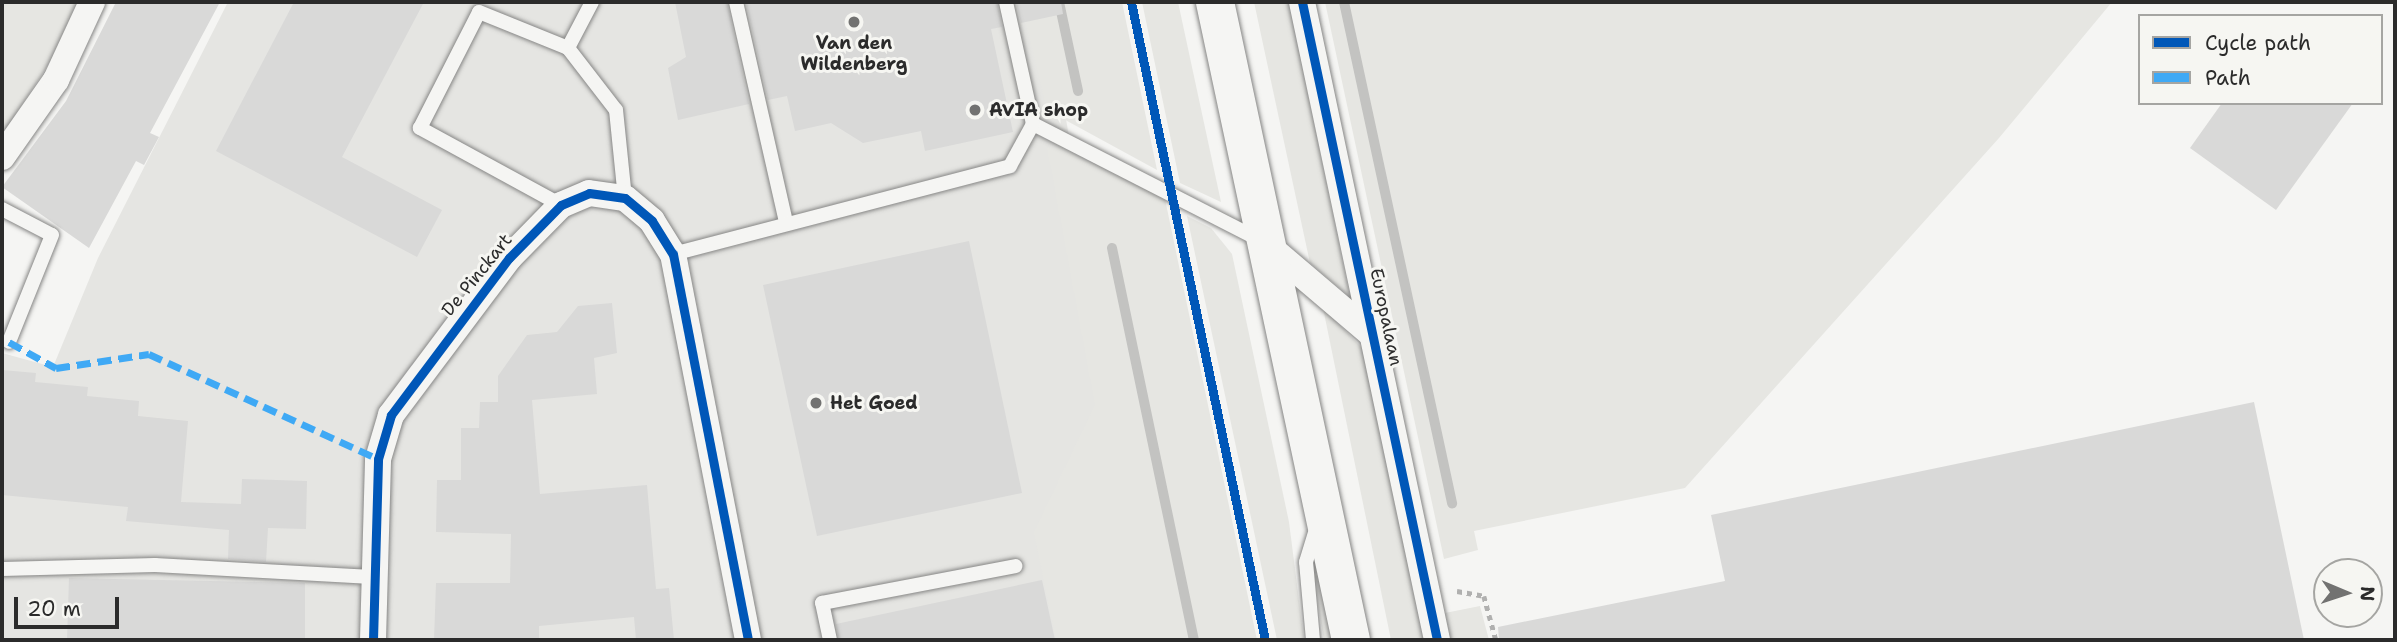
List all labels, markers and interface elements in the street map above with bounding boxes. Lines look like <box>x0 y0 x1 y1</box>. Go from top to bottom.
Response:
marker: Van den Wildenberg <box>846 14 862 30</box>
legend <box>2138 14 2383 105</box>
text: Cycle path <box>2205 29 2311 57</box>
place label: Van den Wildenberg <box>801 33 907 76</box>
text: Path <box>2205 64 2251 92</box>
place label: AVIA shop <box>989 99 1088 121</box>
marker: AVIA shop <box>967 102 983 118</box>
street label: De Pinckart <box>437 230 517 320</box>
street label: Europalaan <box>1365 266 1407 368</box>
place label: Het Goed <box>830 392 918 414</box>
marker: Het Goed <box>808 395 824 411</box>
north arrow <box>2313 558 2383 628</box>
scale bar <box>18 582 122 626</box>
text: N <box>2355 586 2380 602</box>
text: 20 m <box>27 595 81 623</box>

